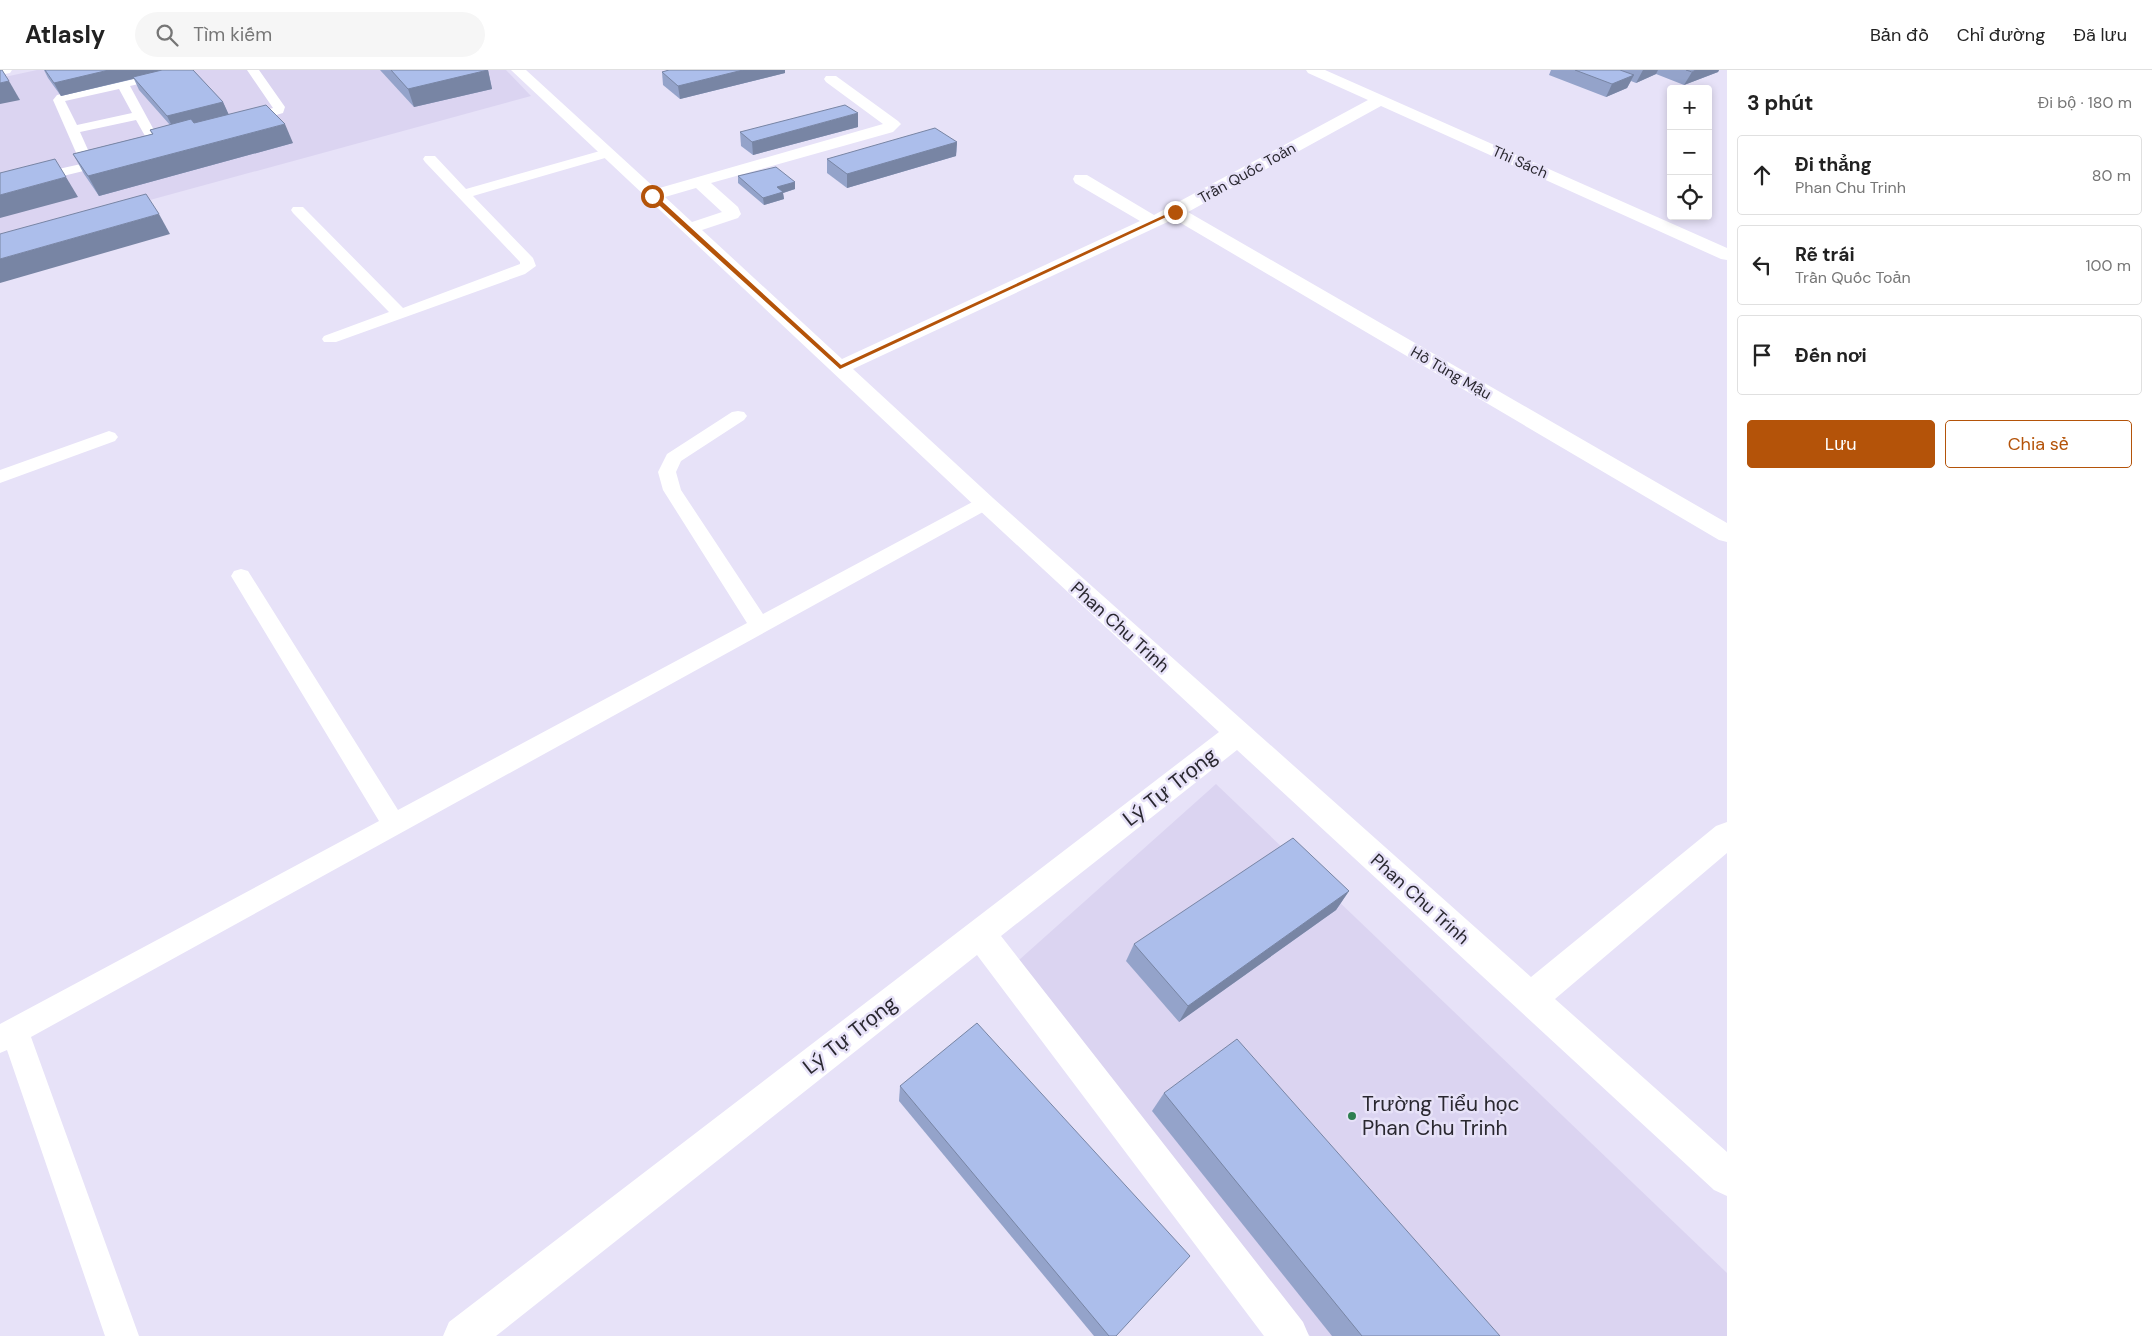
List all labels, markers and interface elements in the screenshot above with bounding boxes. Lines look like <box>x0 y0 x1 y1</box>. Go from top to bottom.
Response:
search box <box>135 12 485 57</box>
text: Atlasly <box>25 19 105 50</box>
icon: search <box>153 21 181 49</box>
text: Tìm kiếm <box>193 22 272 47</box>
text: Bản đồ <box>1870 23 1929 47</box>
text: Chỉ đường <box>1957 23 2045 47</box>
text: Đã lưu <box>2073 23 2127 47</box>
map controls <box>1667 85 1712 220</box>
button: + <box>1667 85 1712 130</box>
text: 3 phút <box>1747 89 1813 117</box>
text: Đi bộ · 180 m <box>2038 92 2132 113</box>
button: − <box>1667 130 1712 175</box>
street label: Trần Quốc Toản <box>1195 138 1299 208</box>
street label: Thi Sách <box>1489 141 1551 183</box>
text: Đi thẳng <box>1795 152 1872 177</box>
icon: ahead <box>1748 161 1776 189</box>
text: 80 m <box>2092 165 2131 186</box>
button: locate <box>1667 175 1712 220</box>
text: Phan Chu Trinh <box>1795 177 1906 198</box>
route start <box>641 185 664 208</box>
route end <box>1164 201 1187 224</box>
text: Rẽ trái <box>1795 242 1855 267</box>
icon: left <box>1748 251 1776 279</box>
text: 100 m <box>2086 255 2131 276</box>
text: Trần Quốc Toản <box>1795 267 1911 288</box>
icon: arrive <box>1748 341 1776 369</box>
street label: Hồ Tùng Mậu <box>1407 342 1495 404</box>
text: Đến nơi <box>1795 343 1867 368</box>
button: Lưu <box>1747 420 1935 468</box>
button: Chia sẻ <box>1945 420 2132 468</box>
street label: Phan Chu Trinh <box>1066 576 1174 678</box>
street label: Lý Tự Trọng <box>1117 741 1223 833</box>
street label: Phan Chu Trinh <box>1366 848 1474 950</box>
street label: Lý Tự Trọng <box>797 989 903 1081</box>
place label: Trường Tiểu học Phan Chu Trinh <box>1362 1090 1519 1142</box>
marker: Trường Tiểu học Phan Chu Trinh <box>1346 1110 1358 1122</box>

